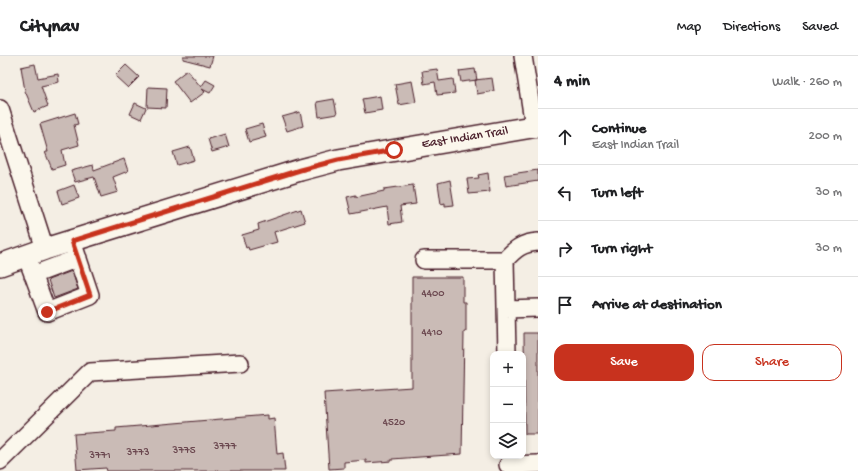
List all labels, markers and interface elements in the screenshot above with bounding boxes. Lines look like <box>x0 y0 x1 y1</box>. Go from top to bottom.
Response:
text: Citynav <box>20 16 79 39</box>
text: Map <box>677 19 701 36</box>
text: Directions <box>723 19 780 36</box>
text: Saved <box>802 19 838 36</box>
text: 4 min <box>554 72 590 92</box>
text: Walk · 260 m <box>772 75 842 90</box>
text: Continue <box>592 120 646 138</box>
street label: East Indian Trail <box>421 124 509 152</box>
icon: ahead <box>554 126 576 148</box>
text: 200 m <box>809 129 842 144</box>
text: East Indian Trail <box>592 138 679 153</box>
route start <box>385 141 403 159</box>
icon: left <box>554 182 576 204</box>
text: Turn left <box>592 184 643 202</box>
text: 30 m <box>816 185 842 200</box>
icon: right <box>554 238 576 260</box>
text: Turn right <box>592 240 652 258</box>
text: 30 m <box>816 241 842 256</box>
house number: 4400 <box>422 288 444 300</box>
icon: arrive <box>554 294 576 316</box>
text: Arrive at destination <box>592 296 722 314</box>
route end <box>38 303 56 321</box>
house number: 4410 <box>421 327 443 339</box>
button: Save <box>554 344 694 381</box>
button: Share <box>702 344 842 381</box>
map controls <box>490 351 526 459</box>
button: + <box>490 351 526 387</box>
button: − <box>490 387 526 423</box>
house number: 4520 <box>383 417 405 429</box>
button: layers <box>490 423 526 459</box>
house number: 3777 <box>213 441 237 453</box>
house number: 3775 <box>172 445 196 457</box>
house number: 3773 <box>126 447 150 459</box>
house number: 3771 <box>88 450 111 462</box>

